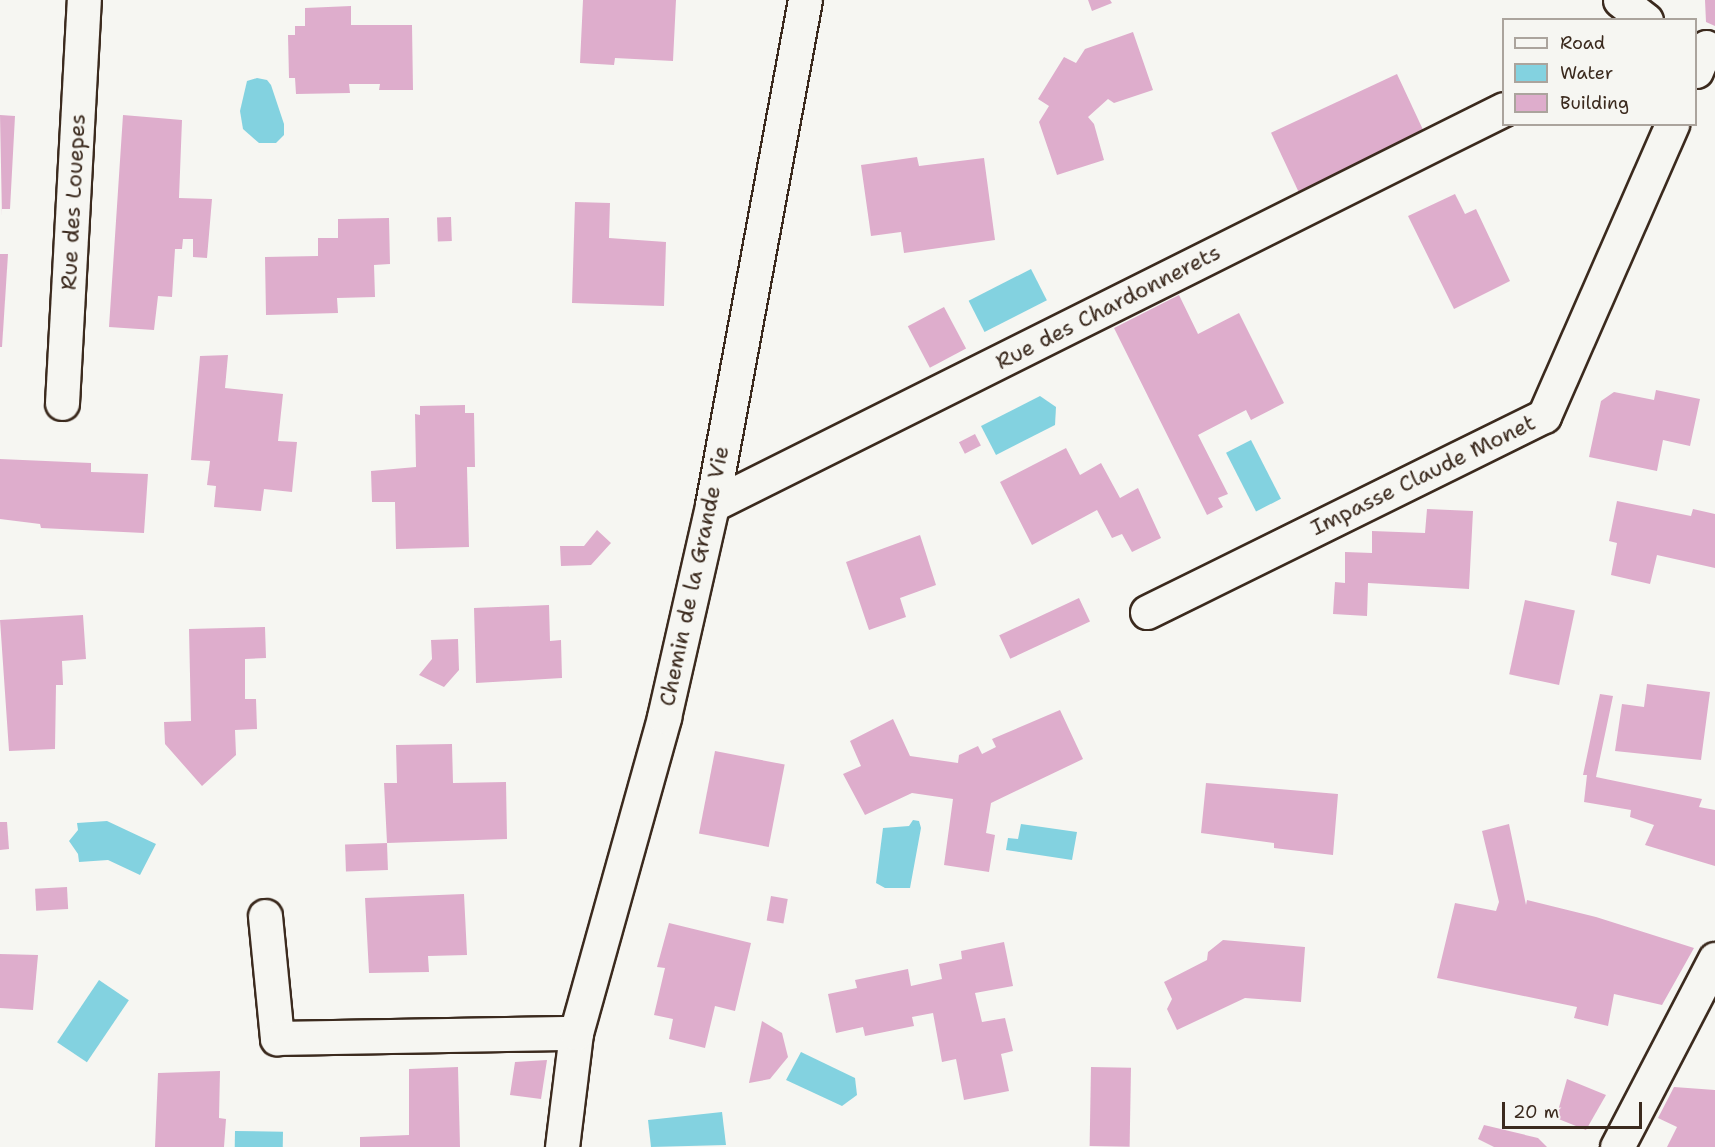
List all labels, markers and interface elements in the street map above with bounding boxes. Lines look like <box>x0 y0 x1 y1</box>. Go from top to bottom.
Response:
legend <box>1502 18 1697 126</box>
text: Road <box>1560 31 1605 55</box>
text: Water <box>1560 61 1613 85</box>
text: Building <box>1560 91 1629 115</box>
street label: Rue des Louepes <box>55 113 91 291</box>
street label: Rue des Chardonnerets <box>991 239 1225 375</box>
street label: Impasse Claude Monet <box>1306 409 1540 541</box>
street label: Chemin de la Grande Vie <box>653 443 735 709</box>
scale bar <box>1505 1090 1644 1128</box>
text: 20 m <box>1513 1100 1559 1124</box>

